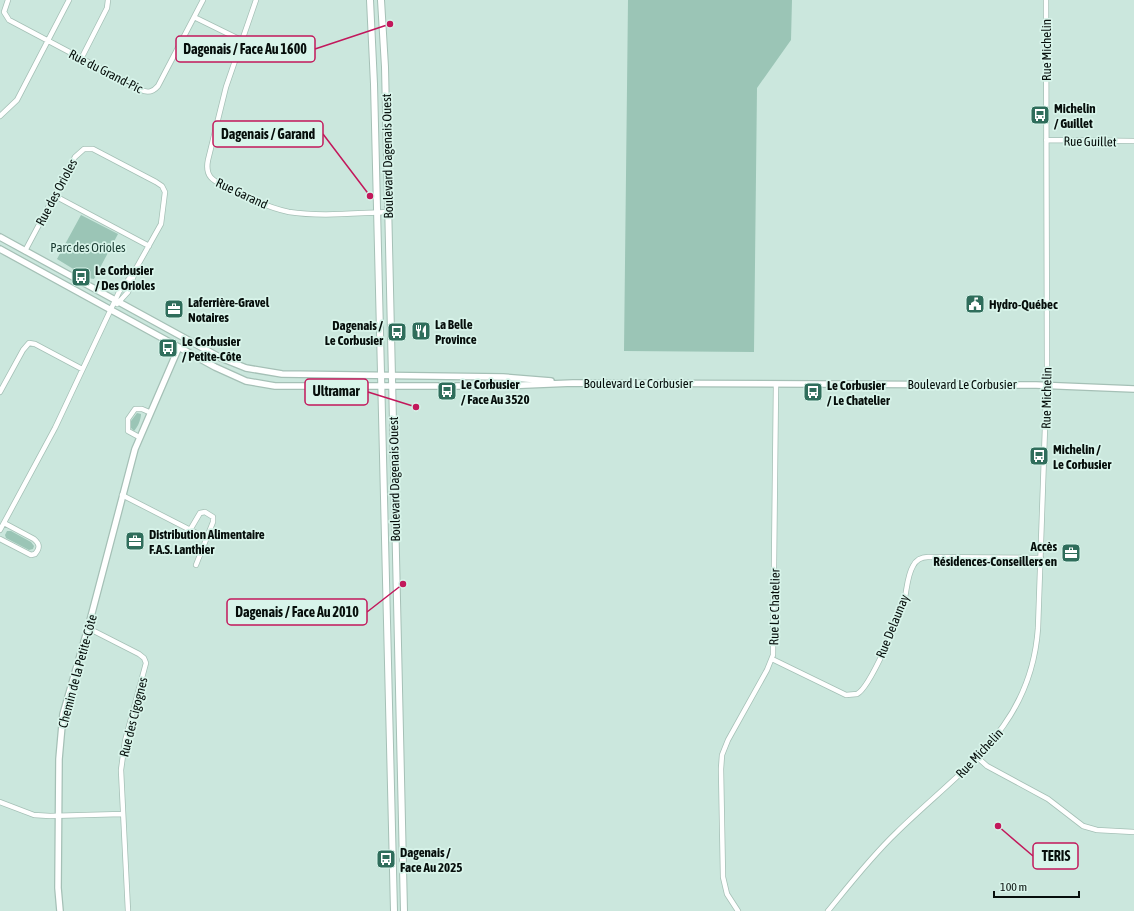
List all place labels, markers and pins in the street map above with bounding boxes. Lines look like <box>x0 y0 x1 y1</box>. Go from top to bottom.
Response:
callout: Dagenais / Face Au 1600 <box>176 36 315 62</box>
place label: Michelin / Guillet <box>1054 101 1095 131</box>
bus stop icon: Michelin / Guillet <box>1029 104 1051 126</box>
callout: Dagenais / Garand <box>213 121 323 147</box>
place label: Le Corbusier / Des Orioles <box>95 263 155 293</box>
bus stop icon: Le Corbusier / Des Orioles <box>70 266 92 288</box>
public building icon: Hydro-Québec <box>964 293 986 315</box>
place label: Laferrière-Gravel Notaires <box>188 295 270 325</box>
place label: Hydro-Québec <box>989 297 1058 312</box>
office icon: Laferrière-Gravel Notaires <box>163 298 185 320</box>
place label: La Belle Province <box>435 317 477 347</box>
place label: Dagenais / Le Corbusier <box>325 318 384 348</box>
restaurant icon: La Belle Province <box>410 320 432 342</box>
bus stop icon: Dagenais / Le Corbusier <box>386 321 408 343</box>
place label: Le Corbusier / Petite-Côte <box>182 334 241 364</box>
bus stop icon: Le Corbusier / Petite-Côte <box>157 337 179 359</box>
place label: Le Corbusier / Face Au 3520 <box>461 377 530 407</box>
place label: Le Corbusier / Le Chatelier <box>827 378 891 408</box>
callout: Ultramar <box>305 379 368 405</box>
bus stop icon: Le Corbusier / Face Au 3520 <box>436 380 458 402</box>
bus stop icon: Le Corbusier / Le Chatelier <box>802 381 824 403</box>
place label: Michelin / Le Corbusier <box>1053 442 1112 472</box>
bus stop icon: Michelin / Le Corbusier <box>1028 445 1050 467</box>
place label: Distribution Alimentaire F.A.S. Lanthier <box>149 527 265 557</box>
office icon: Distribution Alimentaire F.A.S. Lanthier <box>124 530 146 552</box>
place label: Accès Résidences-Conseillers en <box>933 539 1057 569</box>
office icon: Accès Résidences-Conseillers en <box>1060 542 1082 564</box>
callout: Dagenais / Face Au 2010 <box>227 599 367 625</box>
callout: TERIS <box>1033 843 1078 869</box>
place label: Dagenais / Face Au 2025 <box>400 845 462 875</box>
bus stop icon: Dagenais / Face Au 2025 <box>375 848 397 870</box>

